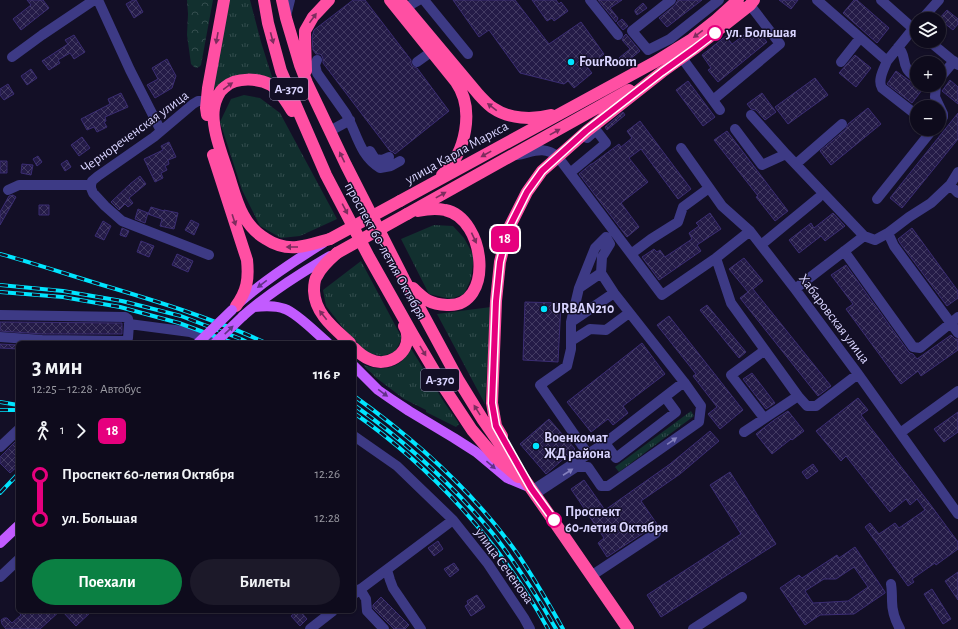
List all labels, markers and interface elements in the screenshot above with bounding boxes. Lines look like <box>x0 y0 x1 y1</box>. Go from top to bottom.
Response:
one-way arrow <box>309 12 317 23</box>
map controls <box>910 12 946 136</box>
button: layers <box>910 12 946 48</box>
marker: ул. Большая <box>707 25 723 41</box>
place label: ул. Большая <box>725 26 796 40</box>
one-way arrow <box>692 30 703 38</box>
one-way arrow <box>214 32 220 45</box>
one-way arrow <box>269 32 275 44</box>
place label: FourRoom <box>579 55 637 69</box>
button: + <box>910 56 946 92</box>
marker: FourRoom <box>566 57 576 67</box>
road number: А-370 <box>270 78 308 100</box>
one-way arrow <box>222 82 233 90</box>
street label: Чернореченская улица <box>78 88 192 176</box>
button: − <box>910 100 946 136</box>
one-way arrow <box>486 103 497 111</box>
street label: улица Карла Маркса <box>402 119 511 188</box>
one-way arrow <box>549 128 560 135</box>
one-way arrow <box>339 151 345 162</box>
one-way arrow <box>480 151 491 158</box>
street label: проспект 60-летия Октября <box>342 180 428 322</box>
one-way arrow <box>435 192 447 198</box>
one-way arrow <box>341 204 348 215</box>
one-way arrow <box>231 214 237 226</box>
line badge: 18 <box>487 226 523 252</box>
text: 18 <box>499 232 511 246</box>
one-way arrow <box>471 233 477 244</box>
one-way arrow <box>285 244 298 250</box>
street label: Хабаровская улица <box>796 272 872 367</box>
one-way arrow <box>257 280 268 288</box>
place label: URBAN210 <box>552 302 614 316</box>
marker: URBAN210 <box>539 304 549 314</box>
one-way arrow <box>319 309 327 320</box>
one-way arrow <box>224 325 234 334</box>
one-way arrow <box>419 346 427 356</box>
text: 3 мин <box>32 356 83 378</box>
text: 116 ₽ <box>313 367 340 382</box>
road number: А-370 <box>421 369 459 391</box>
text: 12:25 – 12:28 · Автобус <box>32 383 141 396</box>
one-way arrow <box>377 389 388 397</box>
one-way arrow <box>473 404 480 416</box>
icon: walk <box>32 420 54 442</box>
icon: forward <box>70 420 92 442</box>
text: 1 <box>60 424 64 437</box>
text: 18 <box>106 424 118 438</box>
place label: Военкомат ЖД района <box>544 431 611 461</box>
one-way arrow <box>667 437 677 445</box>
marker: Военкомат ЖД района <box>531 441 541 451</box>
one-way arrow <box>485 460 496 469</box>
text: Проспект 60-летия Октября <box>62 467 235 482</box>
text: 12:26 <box>315 468 340 481</box>
one-way arrow <box>562 469 574 476</box>
place label: Проспект 60-летия Октября <box>565 505 668 535</box>
text: ул. Большая <box>62 511 138 526</box>
text: 12:28 <box>315 512 340 525</box>
marker: Проспект 60-летия Октября <box>546 512 562 528</box>
street label: улица Сеченова <box>471 525 536 607</box>
button: Поехали <box>32 559 182 605</box>
button: Билеты <box>190 559 340 605</box>

